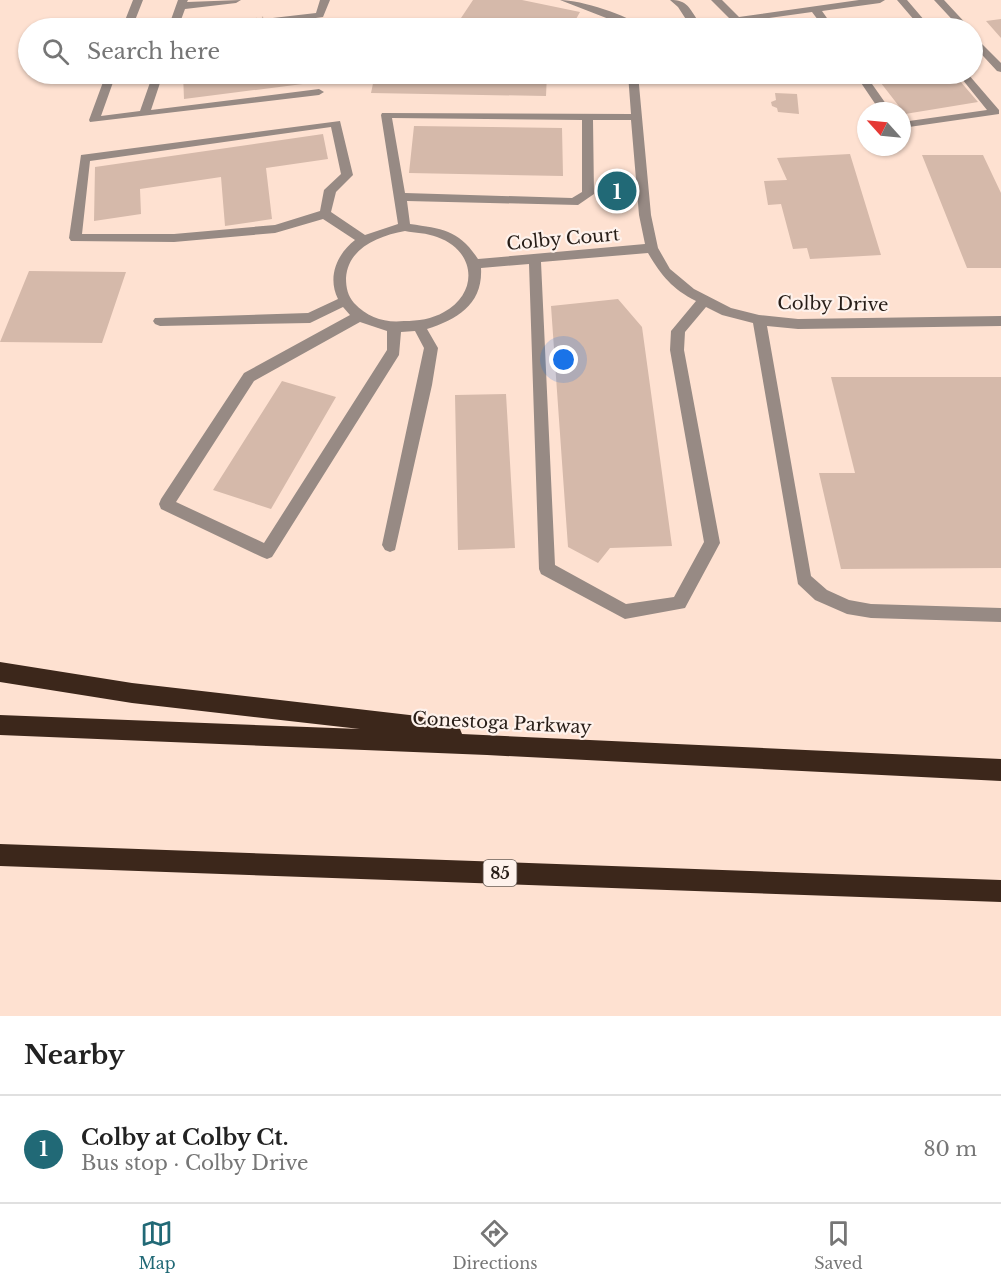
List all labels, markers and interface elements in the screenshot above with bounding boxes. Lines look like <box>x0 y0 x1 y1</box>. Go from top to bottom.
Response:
search box <box>18 18 983 84</box>
icon: search <box>39 35 72 68</box>
text: Search here <box>87 38 220 65</box>
north arrow <box>857 102 911 156</box>
pin: 1 <box>598 168 636 213</box>
street label: Colby Court <box>506 223 621 255</box>
street label: Colby Drive <box>777 292 889 316</box>
your location <box>549 345 578 374</box>
street label: Conestoga Parkway <box>412 707 593 739</box>
road number: 85 <box>484 860 516 886</box>
text: Nearby <box>24 1039 125 1071</box>
text: Colby at Colby Ct. <box>81 1124 288 1151</box>
text: 1 <box>39 1137 48 1161</box>
text: 80 m <box>923 1137 977 1161</box>
text: Bus stop · Colby Drive <box>81 1151 308 1175</box>
tab: Map <box>138 1217 176 1273</box>
tab: Directions <box>452 1217 537 1273</box>
tab: Saved <box>814 1217 863 1273</box>

